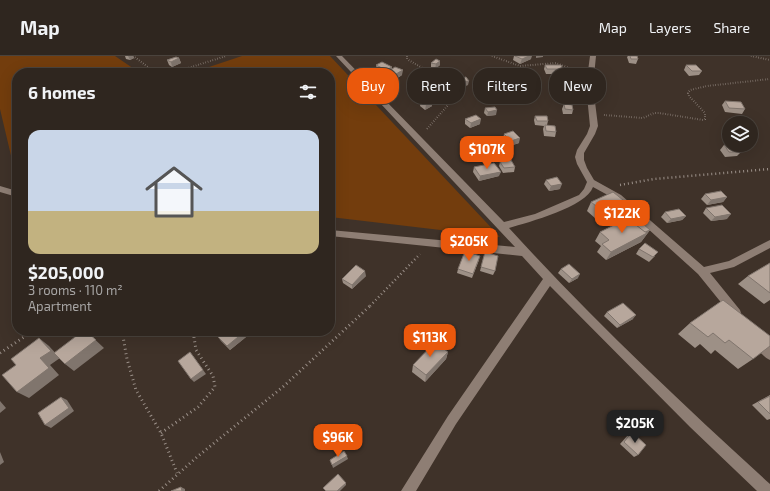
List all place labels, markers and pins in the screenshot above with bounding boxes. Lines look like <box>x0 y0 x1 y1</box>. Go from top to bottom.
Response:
pin: $107K <box>459 136 515 170</box>
pin: $122K <box>594 200 650 234</box>
pin: $205K <box>441 228 497 262</box>
pin: $113K <box>402 324 458 358</box>
pin: $205K <box>607 410 663 444</box>
pin: $96K <box>314 424 362 458</box>

